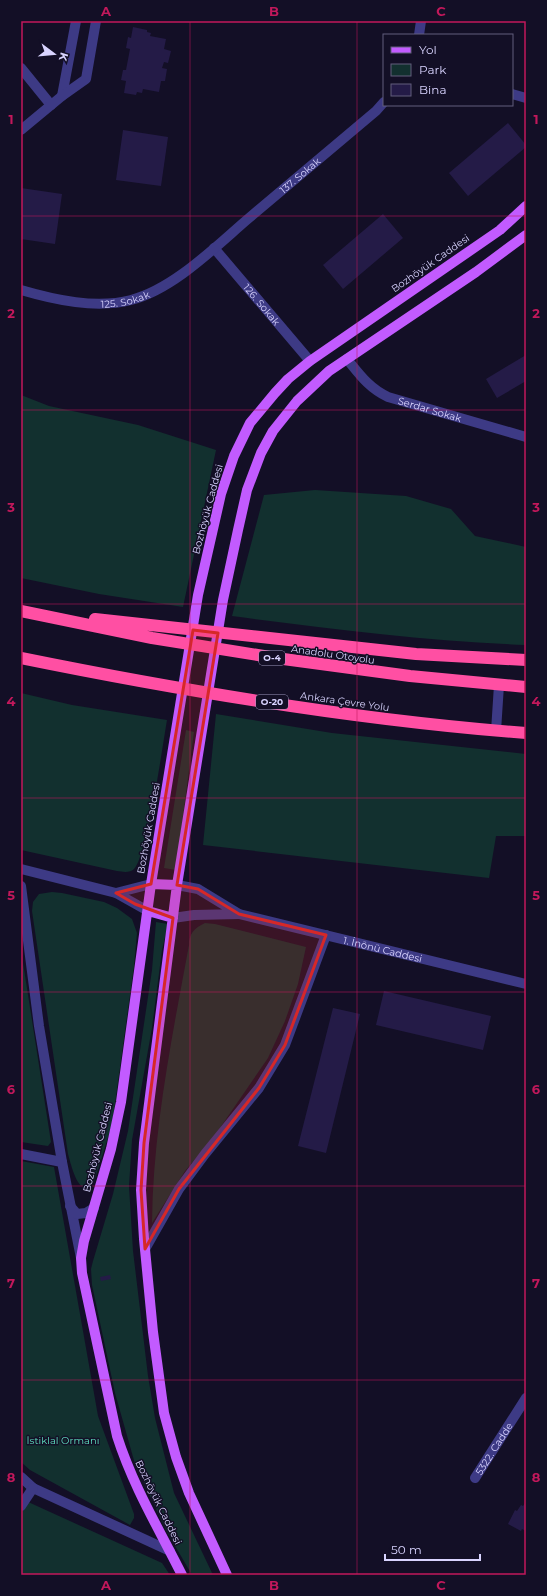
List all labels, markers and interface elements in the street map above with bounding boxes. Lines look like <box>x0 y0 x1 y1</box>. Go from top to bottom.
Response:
text: A <box>100 3 112 19</box>
text: B <box>269 3 279 19</box>
text: C <box>436 3 446 19</box>
north arrow <box>34 34 74 74</box>
legend <box>383 34 513 106</box>
text: Yol <box>419 42 437 57</box>
text: K <box>56 51 71 63</box>
text: Park <box>419 62 447 77</box>
text: Bina <box>419 82 446 97</box>
text: 1 <box>8 111 14 127</box>
text: 1 <box>533 111 539 127</box>
street label: 137. Sokak <box>277 155 323 196</box>
street label: Bozhöyük Caddesi <box>389 232 472 295</box>
street label: 126. Sokak <box>240 281 283 328</box>
street label: 125. Sokak <box>100 288 152 311</box>
text: 2 <box>7 305 15 321</box>
text: 2 <box>532 305 540 321</box>
street label: Serdar Sokak <box>396 394 463 425</box>
street label: Bozhöyük Caddesi <box>189 463 226 556</box>
text: 3 <box>6 499 15 515</box>
text: 3 <box>531 499 540 515</box>
street label: Anadolu Otoyolu <box>290 642 376 667</box>
road number: O-4 <box>259 651 285 665</box>
street label: Ankara Çevre Yolu <box>299 689 390 714</box>
text: 4 <box>7 693 16 709</box>
text: 4 <box>532 693 541 709</box>
road number: O-20 <box>256 695 288 709</box>
street label: Bozhöyük Caddesi <box>134 781 163 875</box>
text: 5 <box>7 887 15 903</box>
text: 5 <box>532 887 540 903</box>
street label: 1. İnönü Caddesi <box>342 934 423 965</box>
text: 6 <box>7 1081 16 1097</box>
text: 6 <box>532 1081 541 1097</box>
street label: Bozhöyük Caddesi <box>80 1101 115 1194</box>
text: 7 <box>7 1275 15 1291</box>
text: 7 <box>532 1275 540 1291</box>
street label: 5322. Cadde <box>473 1420 516 1478</box>
park label: İstiklal Ormanı <box>27 1434 99 1447</box>
street label: Bozhöyük Caddesi <box>132 1458 185 1547</box>
text: 8 <box>7 1469 16 1485</box>
text: 8 <box>532 1469 541 1485</box>
scale bar <box>385 1536 480 1562</box>
text: 50 m <box>391 1542 422 1557</box>
text: A <box>100 1577 112 1593</box>
text: B <box>269 1577 279 1593</box>
text: C <box>436 1577 446 1593</box>

